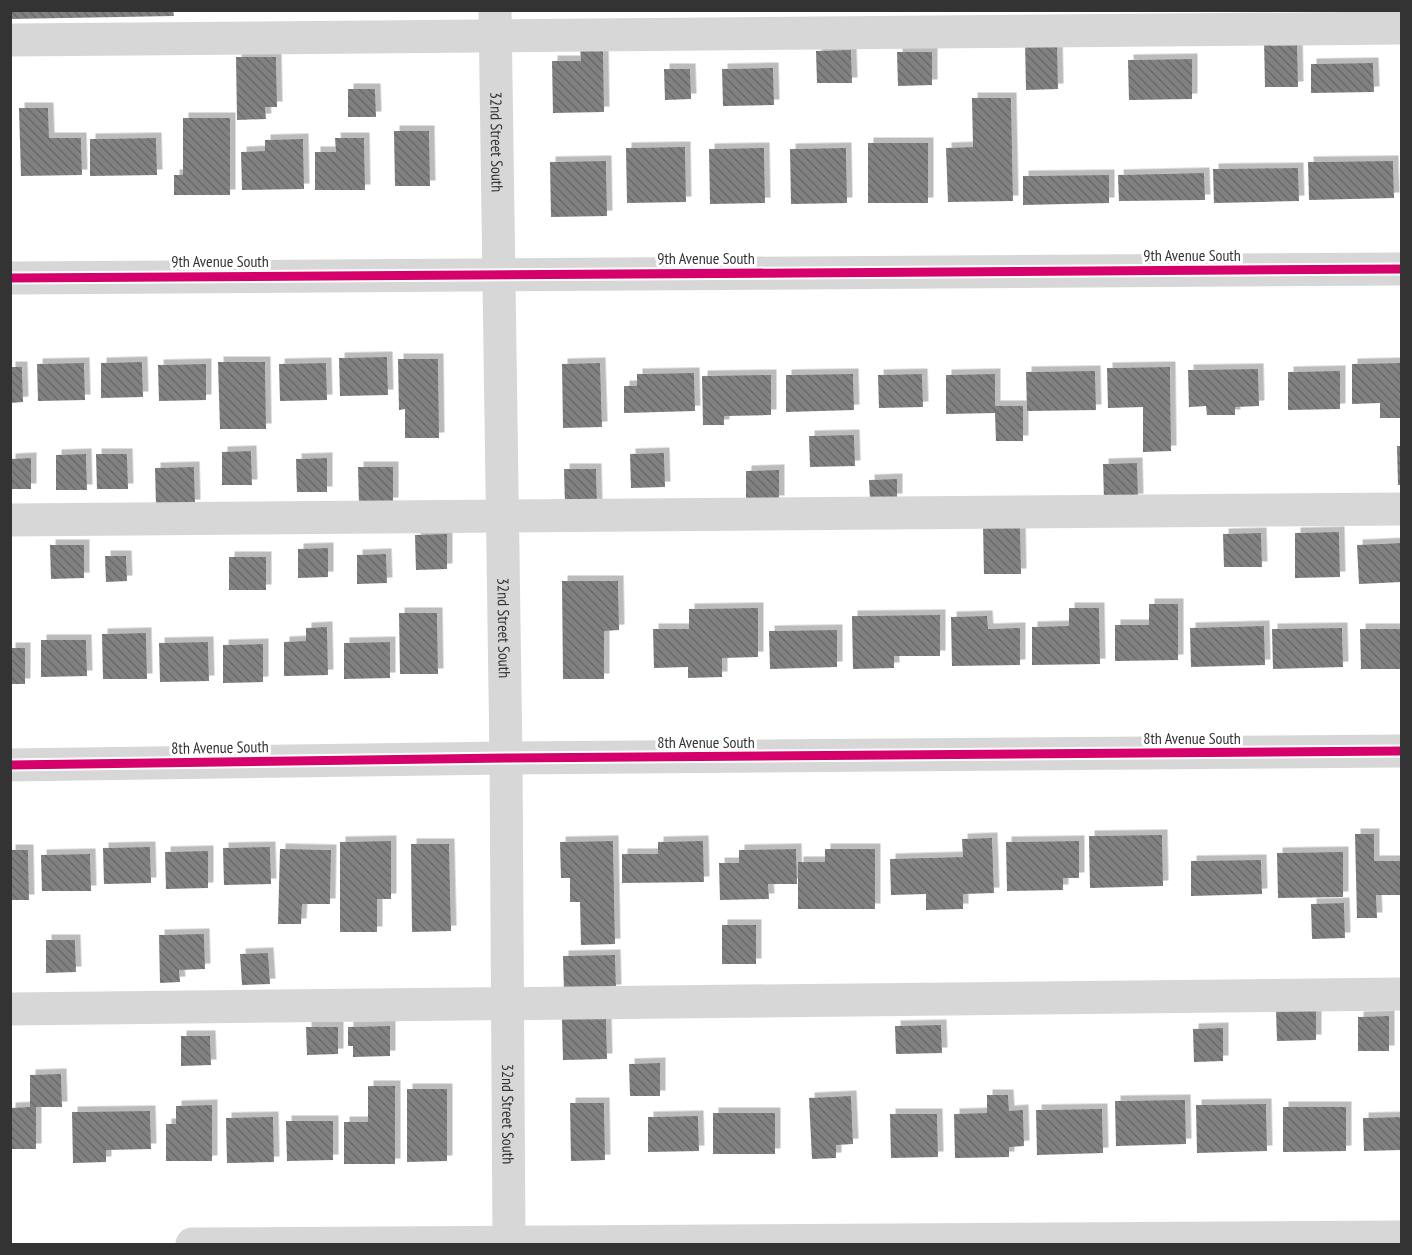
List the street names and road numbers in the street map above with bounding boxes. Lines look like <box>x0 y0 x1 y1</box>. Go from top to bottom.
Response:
street label: 32nd Street South <box>486 92 508 192</box>
street label: 9th Avenue South <box>1143 245 1241 265</box>
street label: 9th Avenue South <box>657 248 755 268</box>
street label: 9th Avenue South <box>171 251 269 271</box>
street label: 32nd Street South <box>493 578 515 678</box>
street label: 8th Avenue South <box>1143 728 1241 748</box>
street label: 8th Avenue South <box>657 732 755 752</box>
street label: 8th Avenue South <box>171 736 269 758</box>
street label: 32nd Street South <box>498 1064 519 1164</box>

